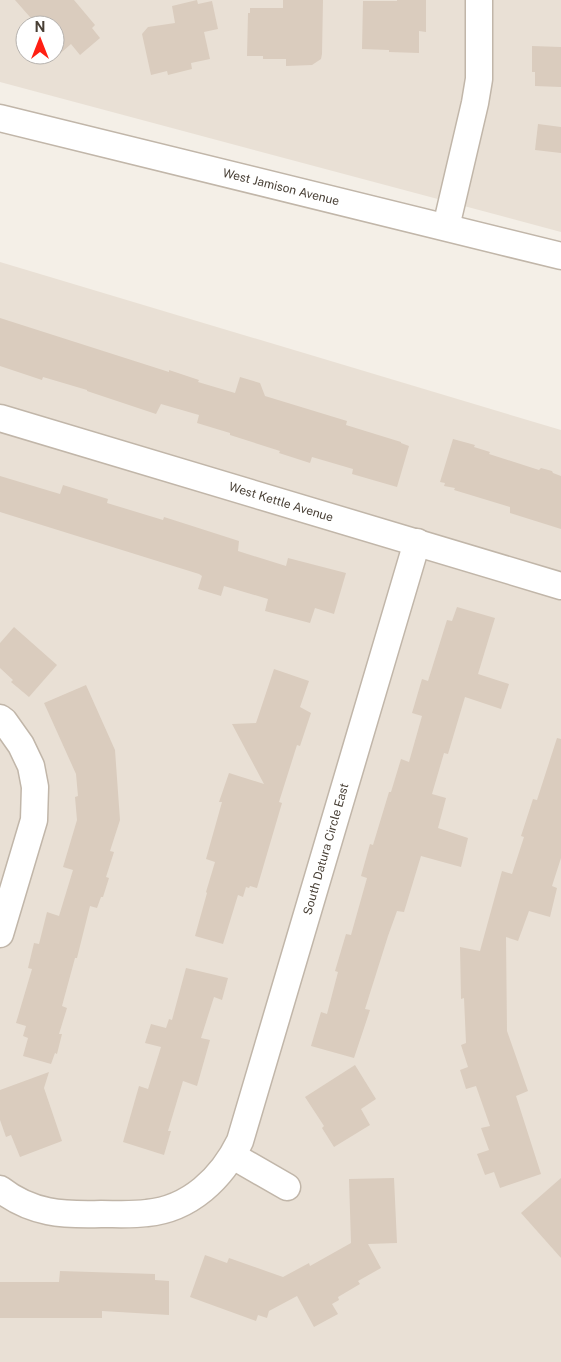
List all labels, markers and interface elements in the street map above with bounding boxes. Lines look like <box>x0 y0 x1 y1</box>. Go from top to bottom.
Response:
north arrow <box>15 15 65 65</box>
text: N <box>35 19 45 35</box>
street label: West Jamison Avenue <box>221 166 341 208</box>
street label: West Kettle Avenue <box>227 479 335 525</box>
street label: South Datura Circle East <box>300 781 352 917</box>

